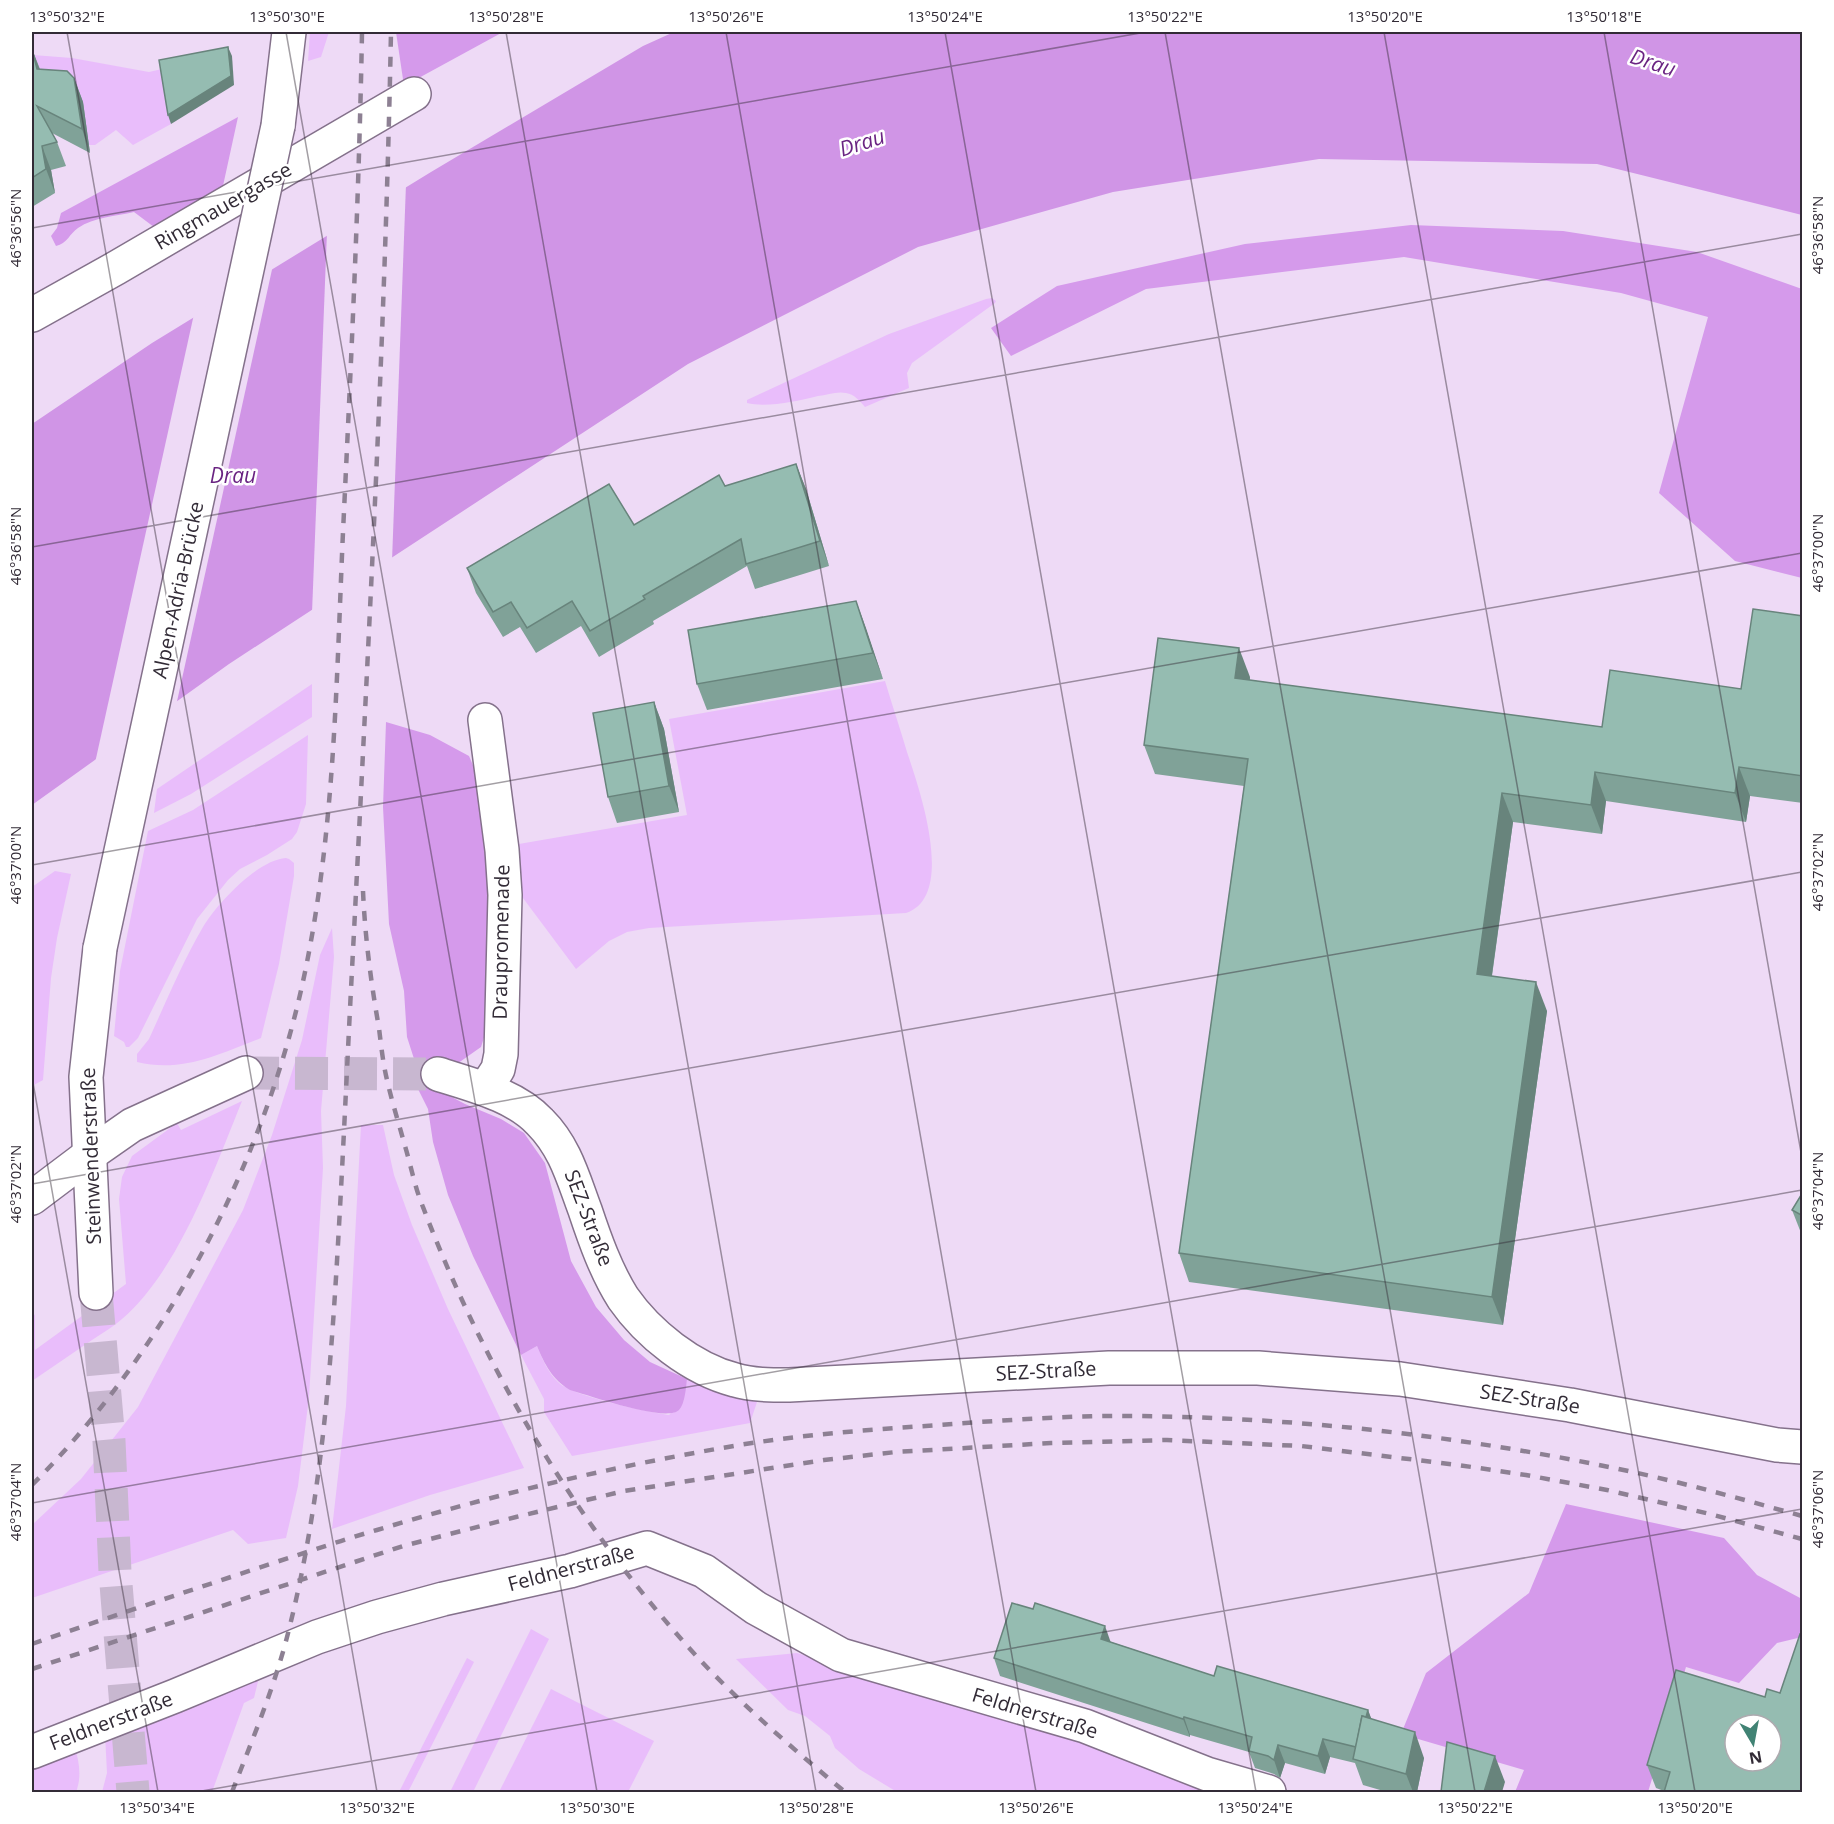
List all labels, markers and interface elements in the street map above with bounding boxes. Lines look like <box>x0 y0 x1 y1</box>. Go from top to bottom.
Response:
text: 13°50'32"E <box>29 6 105 26</box>
text: 13°50'30"E <box>249 6 325 26</box>
text: 13°50'28"E <box>468 6 544 26</box>
text: 13°50'26"E <box>688 6 764 26</box>
text: 13°50'24"E <box>907 6 983 26</box>
text: 13°50'22"E <box>1127 6 1203 26</box>
text: 13°50'20"E <box>1347 6 1423 26</box>
text: 13°50'18"E <box>1566 6 1642 26</box>
water label: Drau <box>1627 42 1680 83</box>
water label: Drau <box>835 122 888 163</box>
street label: Ringmauergasse <box>149 155 296 256</box>
text: 46°36'56"N <box>5 189 25 267</box>
text: 46°36'58"N <box>1807 196 1827 274</box>
water label: Drau <box>210 461 256 489</box>
street label: Alpen-Adria-Brücke <box>146 499 209 681</box>
text: 46°36'58"N <box>5 507 25 585</box>
text: 46°37'00"N <box>1807 514 1827 592</box>
text: 46°37'00"N <box>5 826 25 904</box>
text: 46°37'02"N <box>1807 833 1827 911</box>
street label: Draupromenade <box>486 864 515 1020</box>
street label: Steinwenderstraße <box>74 1067 107 1245</box>
text: 46°37'02"N <box>5 1145 25 1223</box>
text: 46°37'04"N <box>1807 1152 1827 1230</box>
street label: SEZ-Straße <box>559 1166 620 1270</box>
street label: SEZ-Straße <box>995 1354 1097 1387</box>
street label: SEZ-Straße <box>1478 1377 1582 1420</box>
text: 46°37'04"N <box>5 1463 25 1541</box>
text: 46°37'06"N <box>1807 1470 1827 1548</box>
street label: Feldnerstraße <box>505 1538 637 1597</box>
street label: Feldnerstraße <box>969 1681 1101 1744</box>
street label: Feldnerstraße <box>45 1685 176 1756</box>
north arrow <box>1723 1713 1783 1773</box>
text: N <box>1747 1746 1764 1770</box>
text: 13°50'34"E <box>119 1797 195 1817</box>
text: 13°50'32"E <box>339 1797 415 1817</box>
text: 13°50'30"E <box>559 1797 635 1817</box>
text: 13°50'28"E <box>778 1797 854 1817</box>
text: 13°50'26"E <box>998 1797 1074 1817</box>
text: 13°50'24"E <box>1217 1797 1293 1817</box>
text: 13°50'22"E <box>1437 1797 1513 1817</box>
text: 13°50'20"E <box>1657 1797 1733 1817</box>

